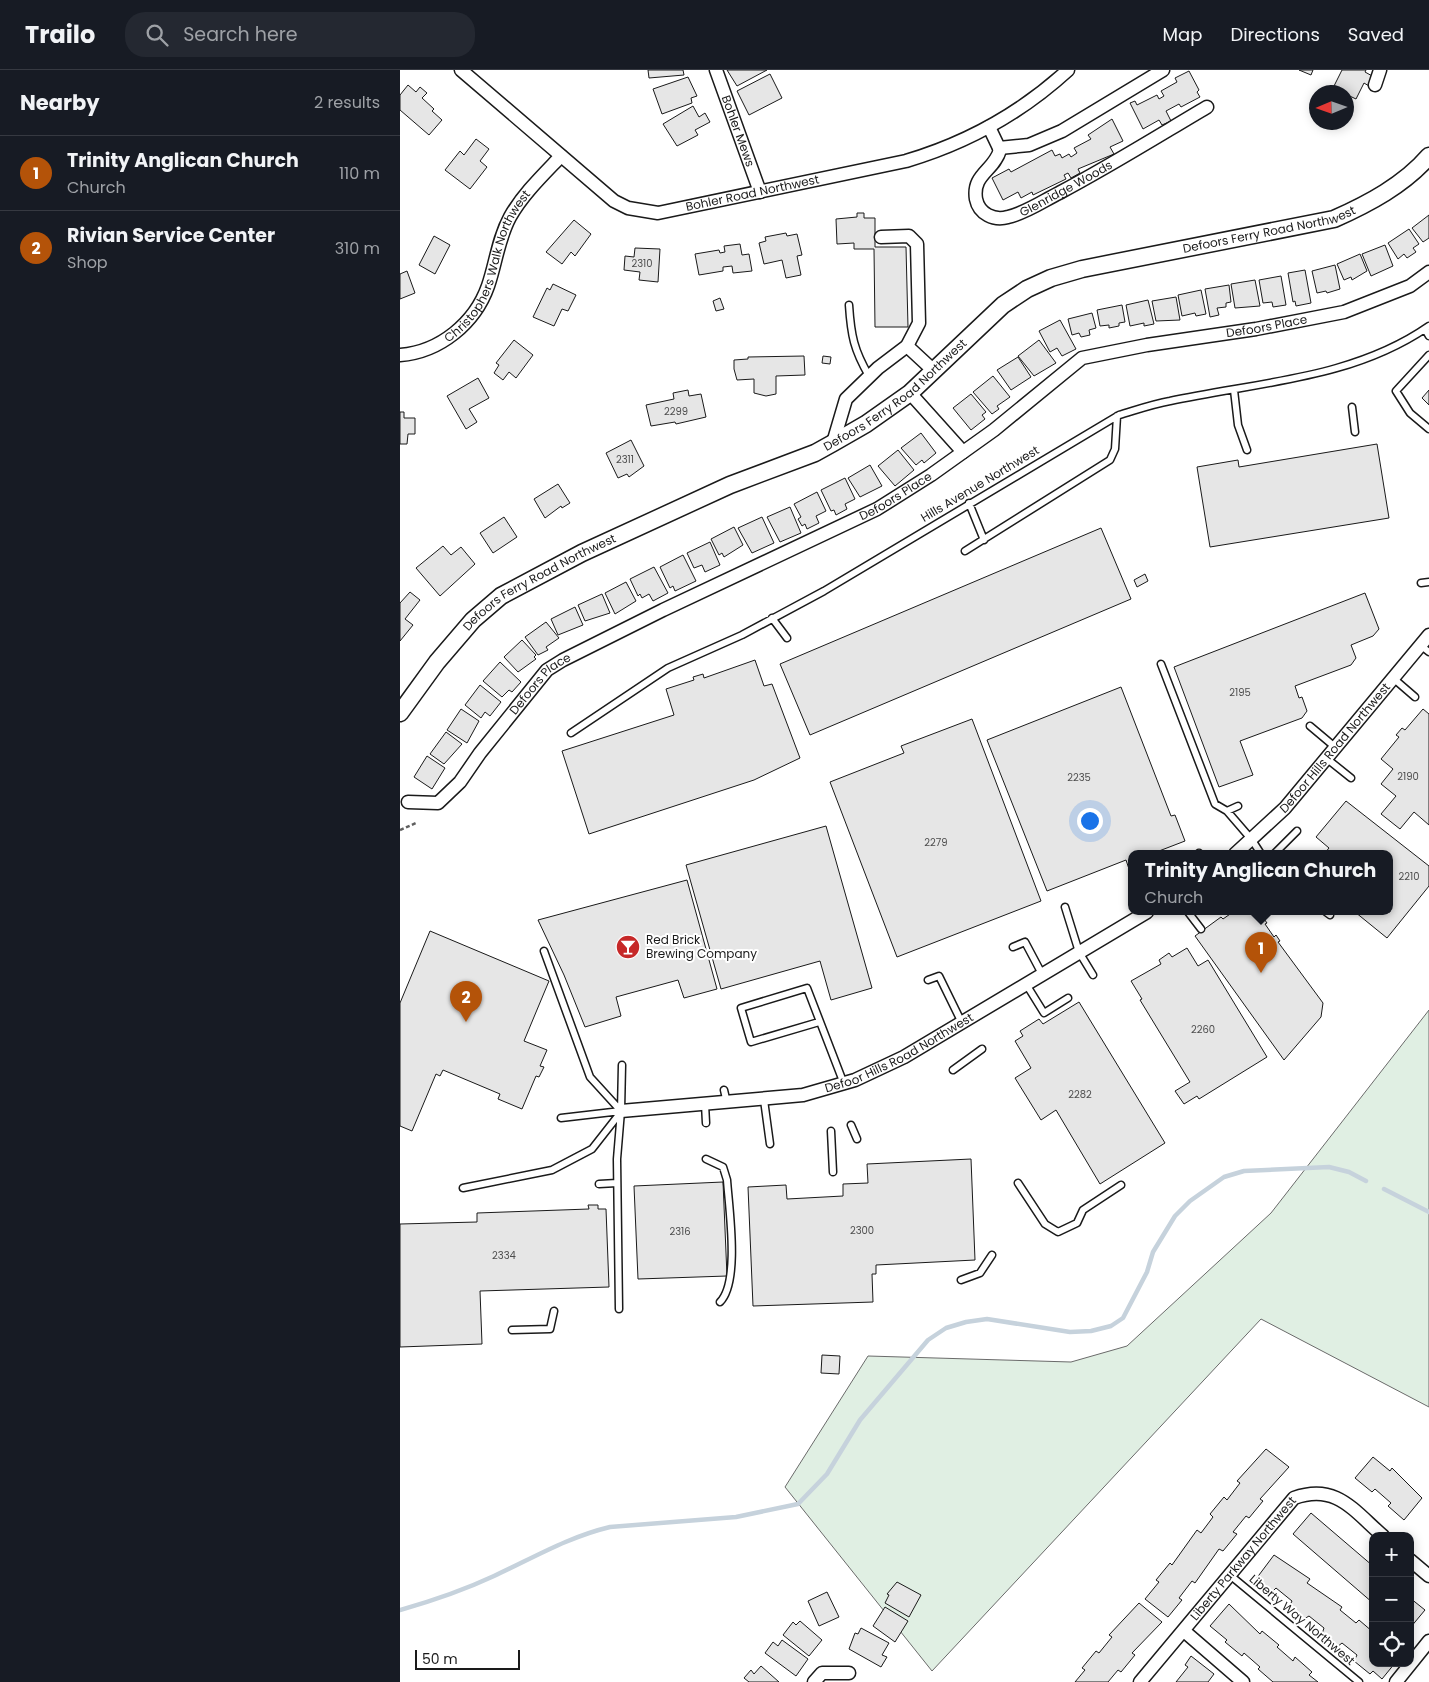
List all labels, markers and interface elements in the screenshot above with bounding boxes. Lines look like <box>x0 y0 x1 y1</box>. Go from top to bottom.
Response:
search box <box>125 12 475 57</box>
text: Trailo <box>25 18 95 51</box>
icon: search <box>143 21 171 49</box>
text: Search here <box>183 21 298 48</box>
text: Map <box>1163 22 1202 47</box>
text: Directions <box>1230 22 1320 47</box>
text: Saved <box>1348 22 1404 47</box>
north arrow <box>1309 85 1354 130</box>
text: Nearby <box>20 88 100 117</box>
text: 2 results <box>314 91 380 114</box>
street label: Bohler Mews <box>718 93 759 169</box>
text: Trinity Anglican Church <box>67 147 299 174</box>
street label: Glenridge Woods <box>1017 156 1115 220</box>
text: 1 <box>33 162 39 185</box>
text: 110 m <box>339 162 380 185</box>
street label: Bohler Road Northwest <box>684 170 821 215</box>
text: Church <box>67 176 126 199</box>
street label: Christophers Walk Northwest <box>440 186 534 346</box>
street label: Defoors Ferry Road Northwest <box>1181 201 1358 257</box>
text: Rivian Service Center <box>67 222 275 249</box>
text: 2 <box>31 237 41 260</box>
text: 310 m <box>335 237 380 260</box>
text: Shop <box>67 251 108 274</box>
house number: 2310 <box>631 256 653 271</box>
street label: Defoors Place <box>1225 310 1309 341</box>
street label: Defoors Ferry Road Northwest <box>820 335 970 455</box>
house number: 2299 <box>664 404 688 419</box>
street label: Hills Avenue Northwest <box>917 441 1042 526</box>
house number: 2311 <box>616 452 634 467</box>
street label: Defoors Place <box>856 468 935 524</box>
street label: Defoors Ferry Road Northwest <box>459 530 618 634</box>
street label: Defoors Place <box>505 648 574 718</box>
street label: Defoor Hills Road Northwest <box>1276 679 1394 817</box>
house number: 2195 <box>1229 685 1251 700</box>
house number: 2190 <box>1397 769 1419 784</box>
house number: 2235 <box>1067 770 1091 785</box>
your location <box>1077 808 1103 834</box>
house number: 2279 <box>924 835 948 850</box>
popup <box>1128 850 1393 915</box>
text: Trinity Anglican Church <box>1145 857 1376 884</box>
house number: 2210 <box>1399 869 1419 884</box>
text: Church <box>1145 886 1203 909</box>
place label: Red Brick Brewing Company <box>646 931 757 962</box>
pin: 1 <box>1245 932 1277 973</box>
bar icon: Red Brick Brewing Company <box>615 934 641 960</box>
pin: 2 <box>450 981 482 1022</box>
street label: Defoor Hills Road Northwest <box>823 1009 976 1096</box>
house number: 2260 <box>1191 1022 1215 1037</box>
house number: 2282 <box>1068 1087 1092 1102</box>
house number: 2300 <box>850 1223 874 1238</box>
house number: 2316 <box>669 1224 691 1239</box>
house number: 2334 <box>492 1248 516 1263</box>
street label: Liberty Parkway Northwest <box>1186 1493 1300 1624</box>
map controls <box>1369 1532 1414 1667</box>
button: + <box>1369 1532 1414 1577</box>
street label: Liberty Way Northwest <box>1246 1570 1359 1669</box>
button: − <box>1369 1577 1414 1622</box>
button: locate <box>1369 1622 1414 1667</box>
scale bar <box>415 1647 520 1670</box>
text: 50 m <box>422 1649 458 1669</box>

